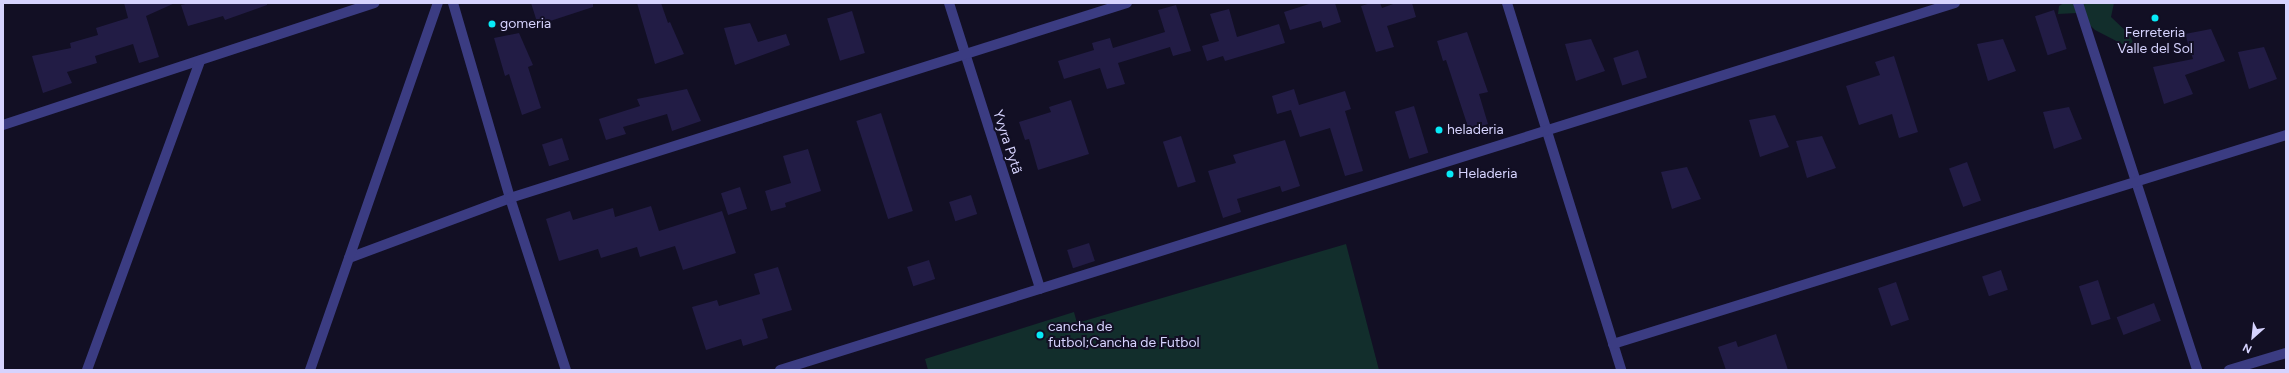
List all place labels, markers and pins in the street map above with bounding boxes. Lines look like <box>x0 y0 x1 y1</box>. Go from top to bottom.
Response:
marker: Ferreteria Valle del Sol <box>2150 13 2160 23</box>
place label: gomeria <box>500 16 551 32</box>
marker: gomeria <box>487 19 497 29</box>
place label: Ferreteria Valle del Sol <box>2117 25 2193 58</box>
place label: heladeria <box>1447 122 1504 138</box>
marker: heladeria <box>1434 125 1444 135</box>
place label: Heladeria <box>1458 166 1517 182</box>
marker: Heladeria <box>1445 169 1455 179</box>
place label: cancha de futbol;Cancha de Futbol <box>1048 319 1200 352</box>
marker: cancha de futbol;Cancha de Futbol <box>1035 330 1045 340</box>

